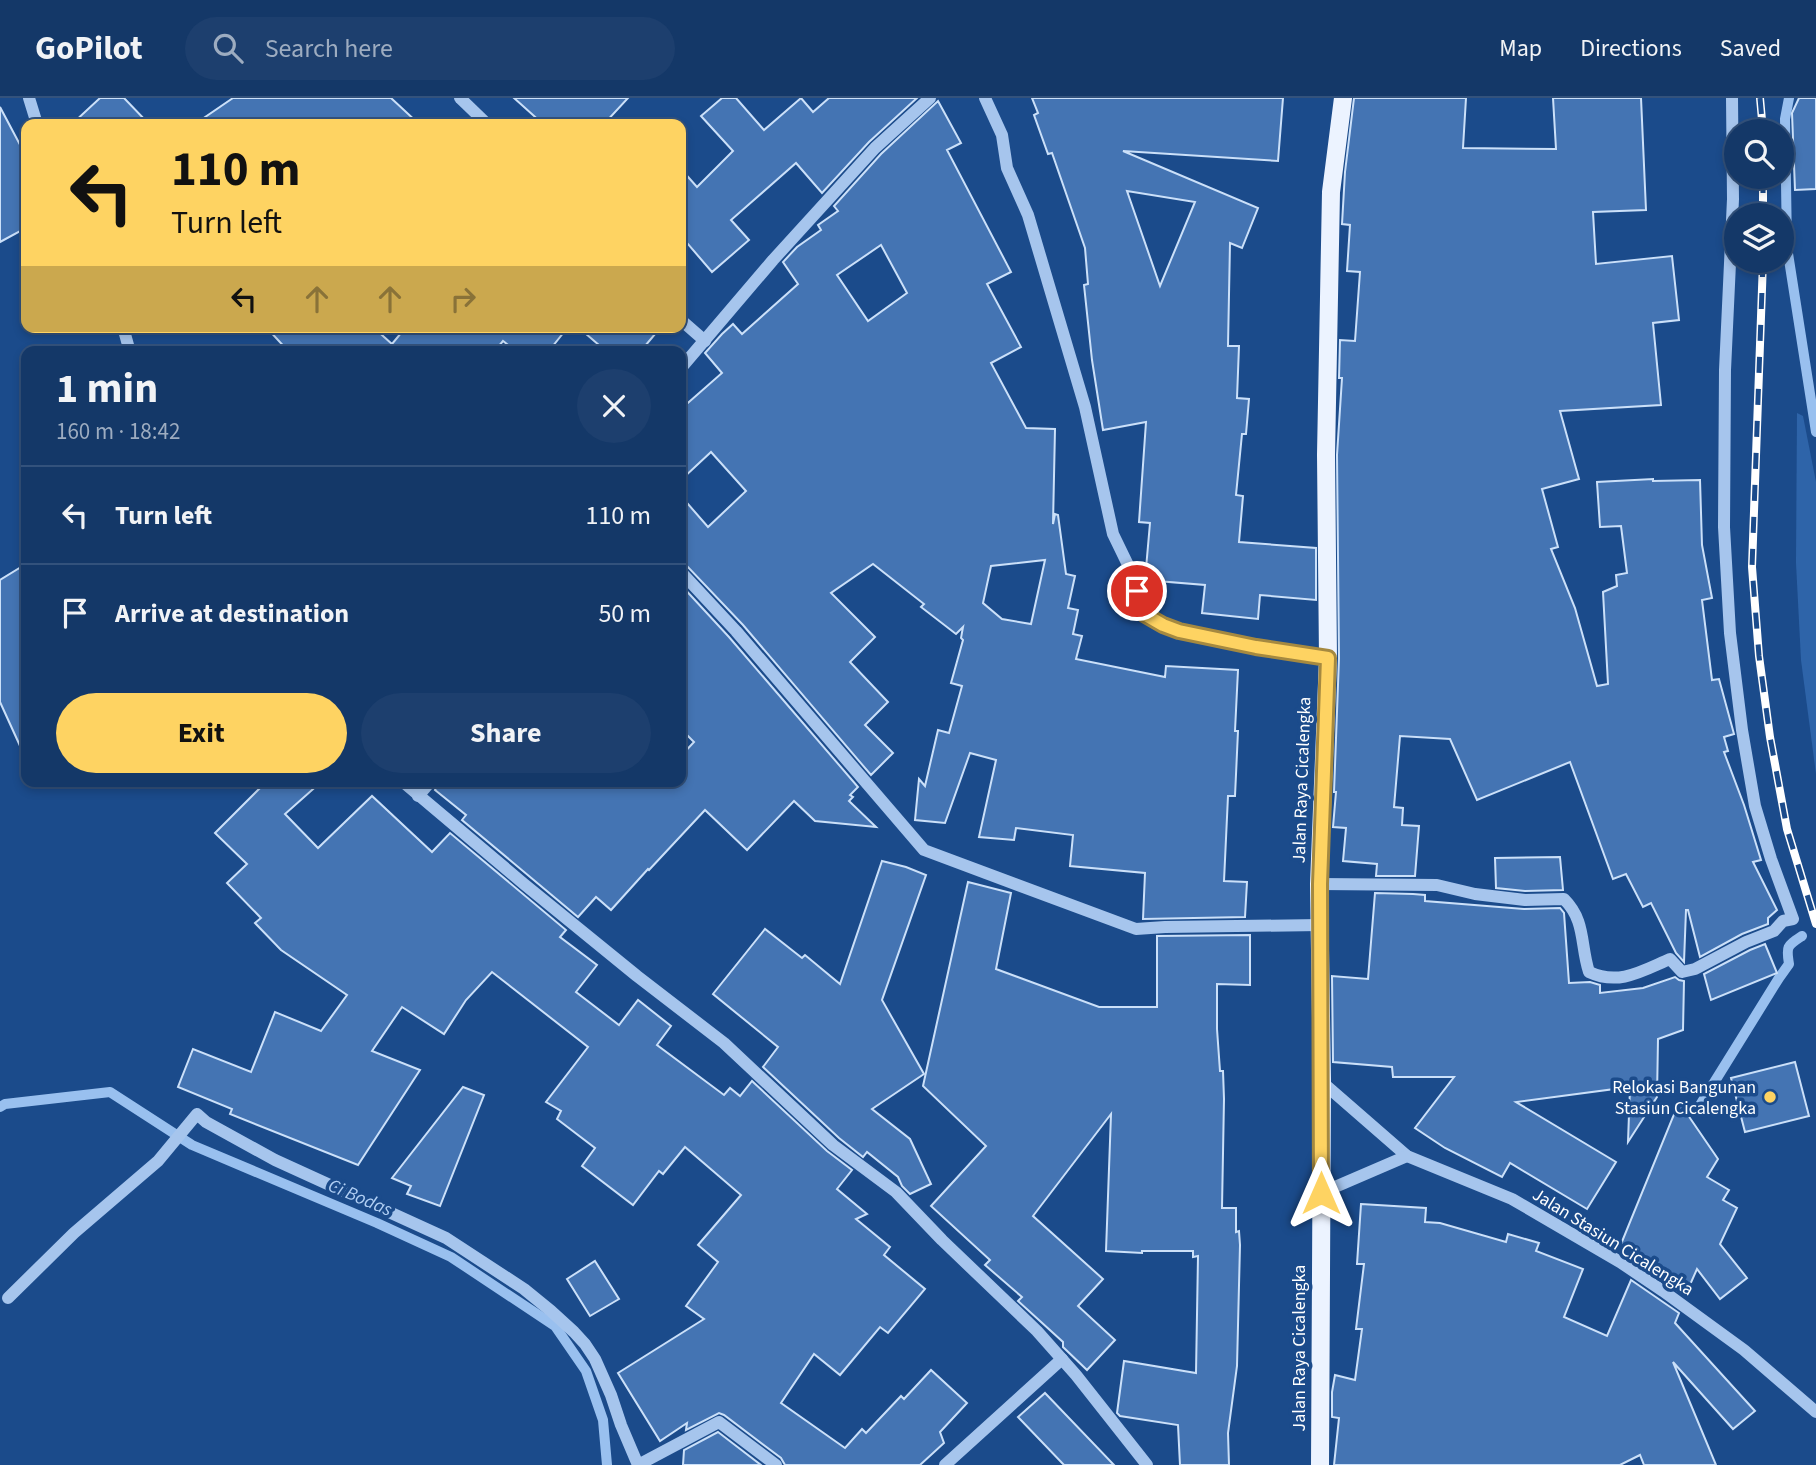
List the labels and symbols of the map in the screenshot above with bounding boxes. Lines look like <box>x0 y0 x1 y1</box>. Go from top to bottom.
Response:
pin <box>1107 561 1167 621</box>
street label: Jalan Raya Cicalengka <box>1287 696 1317 864</box>
place label: Relokasi Bangunan Stasiun Cicalengka <box>1612 1075 1756 1121</box>
marker: Relokasi Bangunan Stasiun Cicalengka <box>1762 1089 1778 1105</box>
position arrow <box>1284 1156 1358 1230</box>
water label: Ci Bodas <box>324 1172 397 1224</box>
street label: Jalan Stasiun Cicalengka <box>1528 1182 1698 1302</box>
street label: Jalan Raya Cicalengka <box>1287 1265 1312 1431</box>

